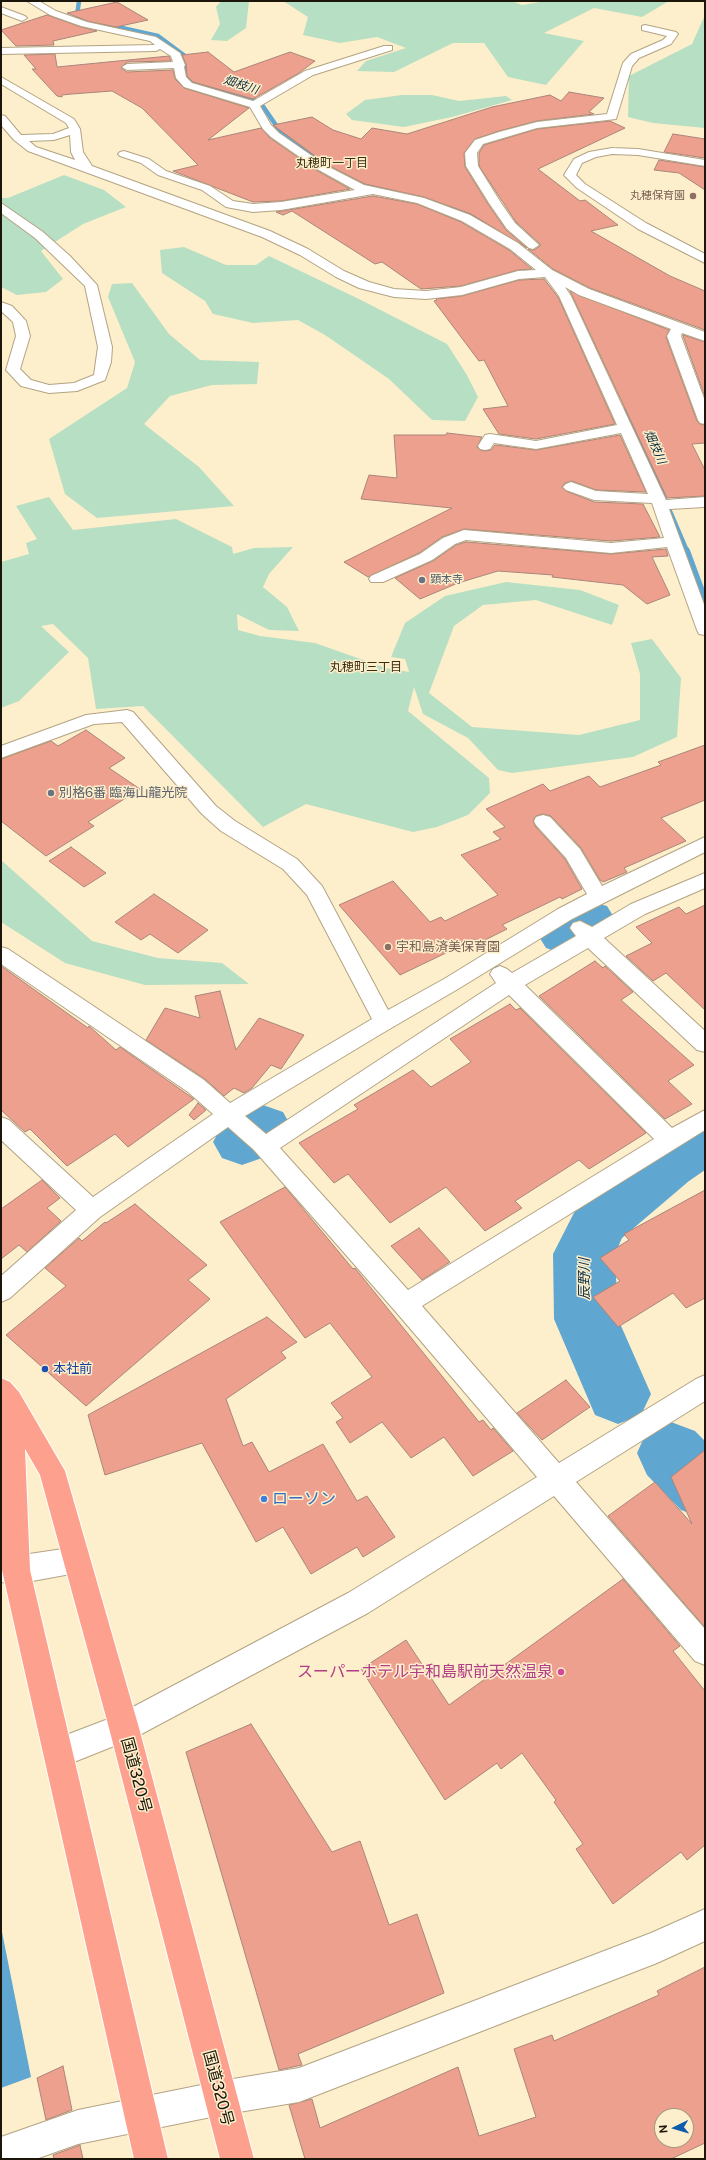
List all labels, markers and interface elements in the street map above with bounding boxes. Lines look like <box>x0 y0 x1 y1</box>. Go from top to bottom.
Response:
water label: 畑枝川 <box>222 73 260 97</box>
district label: 丸穂町一丁目 <box>296 156 368 170</box>
place label: 丸穂保育園 <box>630 189 685 203</box>
marker: 丸穂保育園 <box>688 191 698 201</box>
water label: 畑枝川 <box>641 428 669 466</box>
place label: 顕本寺 <box>430 573 463 587</box>
marker: 顕本寺 <box>417 575 427 585</box>
district label: 丸穂町三丁目 <box>330 660 402 674</box>
place label: 別格6番 臨海山龍光院 <box>59 785 187 801</box>
marker: 別格6番 臨海山龍光院 <box>46 788 56 798</box>
place label: 宇和島済美保育園 <box>396 939 500 955</box>
marker: 宇和島済美保育園 <box>383 942 393 952</box>
water label: 辰野川 <box>577 1258 593 1300</box>
place label: 本社前 <box>53 1361 92 1377</box>
marker: 本社前 <box>40 1364 50 1374</box>
place label: ローソン <box>272 1489 336 1509</box>
marker: ローソン <box>259 1494 269 1504</box>
place label: スーパーホテル宇和島駅前天然温泉 <box>297 1662 553 1682</box>
marker: スーパーホテル宇和島駅前天然温泉 <box>556 1667 566 1677</box>
street label: 国道320号 <box>117 1735 155 1815</box>
street label: 国道320号 <box>199 2048 237 2128</box>
north arrow <box>654 2108 694 2148</box>
text: N <box>657 2124 669 2134</box>

